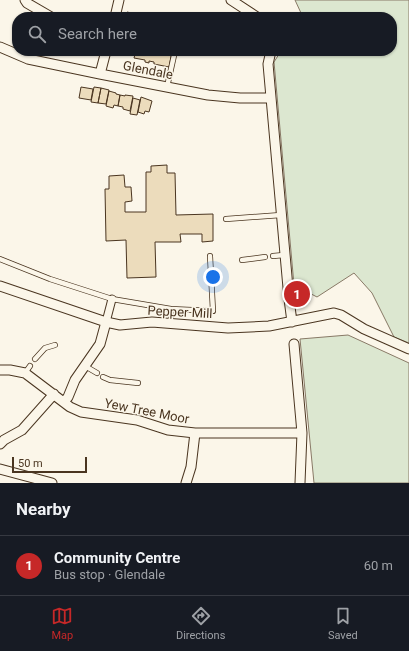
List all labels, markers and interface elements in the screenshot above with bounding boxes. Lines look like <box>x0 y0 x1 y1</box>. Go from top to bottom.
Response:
search box <box>12 12 397 56</box>
icon: search <box>26 23 48 45</box>
text: Search here <box>58 25 137 43</box>
street label: Glendale <box>122 58 174 82</box>
your location <box>203 267 223 287</box>
pin: 1 <box>284 279 310 309</box>
street label: Pepper Mill <box>147 303 213 321</box>
street label: Yew Tree Moor <box>103 395 191 427</box>
scale bar <box>12 455 87 474</box>
text: 50 m <box>18 457 43 470</box>
text: Nearby <box>16 499 71 519</box>
text: Community Centre <box>54 549 180 567</box>
text: 1 <box>25 558 33 573</box>
text: 60 m <box>364 558 393 573</box>
text: Bus stop · Glendale <box>54 567 165 582</box>
tab: Map <box>51 605 73 642</box>
tab: Directions <box>176 605 225 642</box>
tab: Saved <box>328 605 358 642</box>

